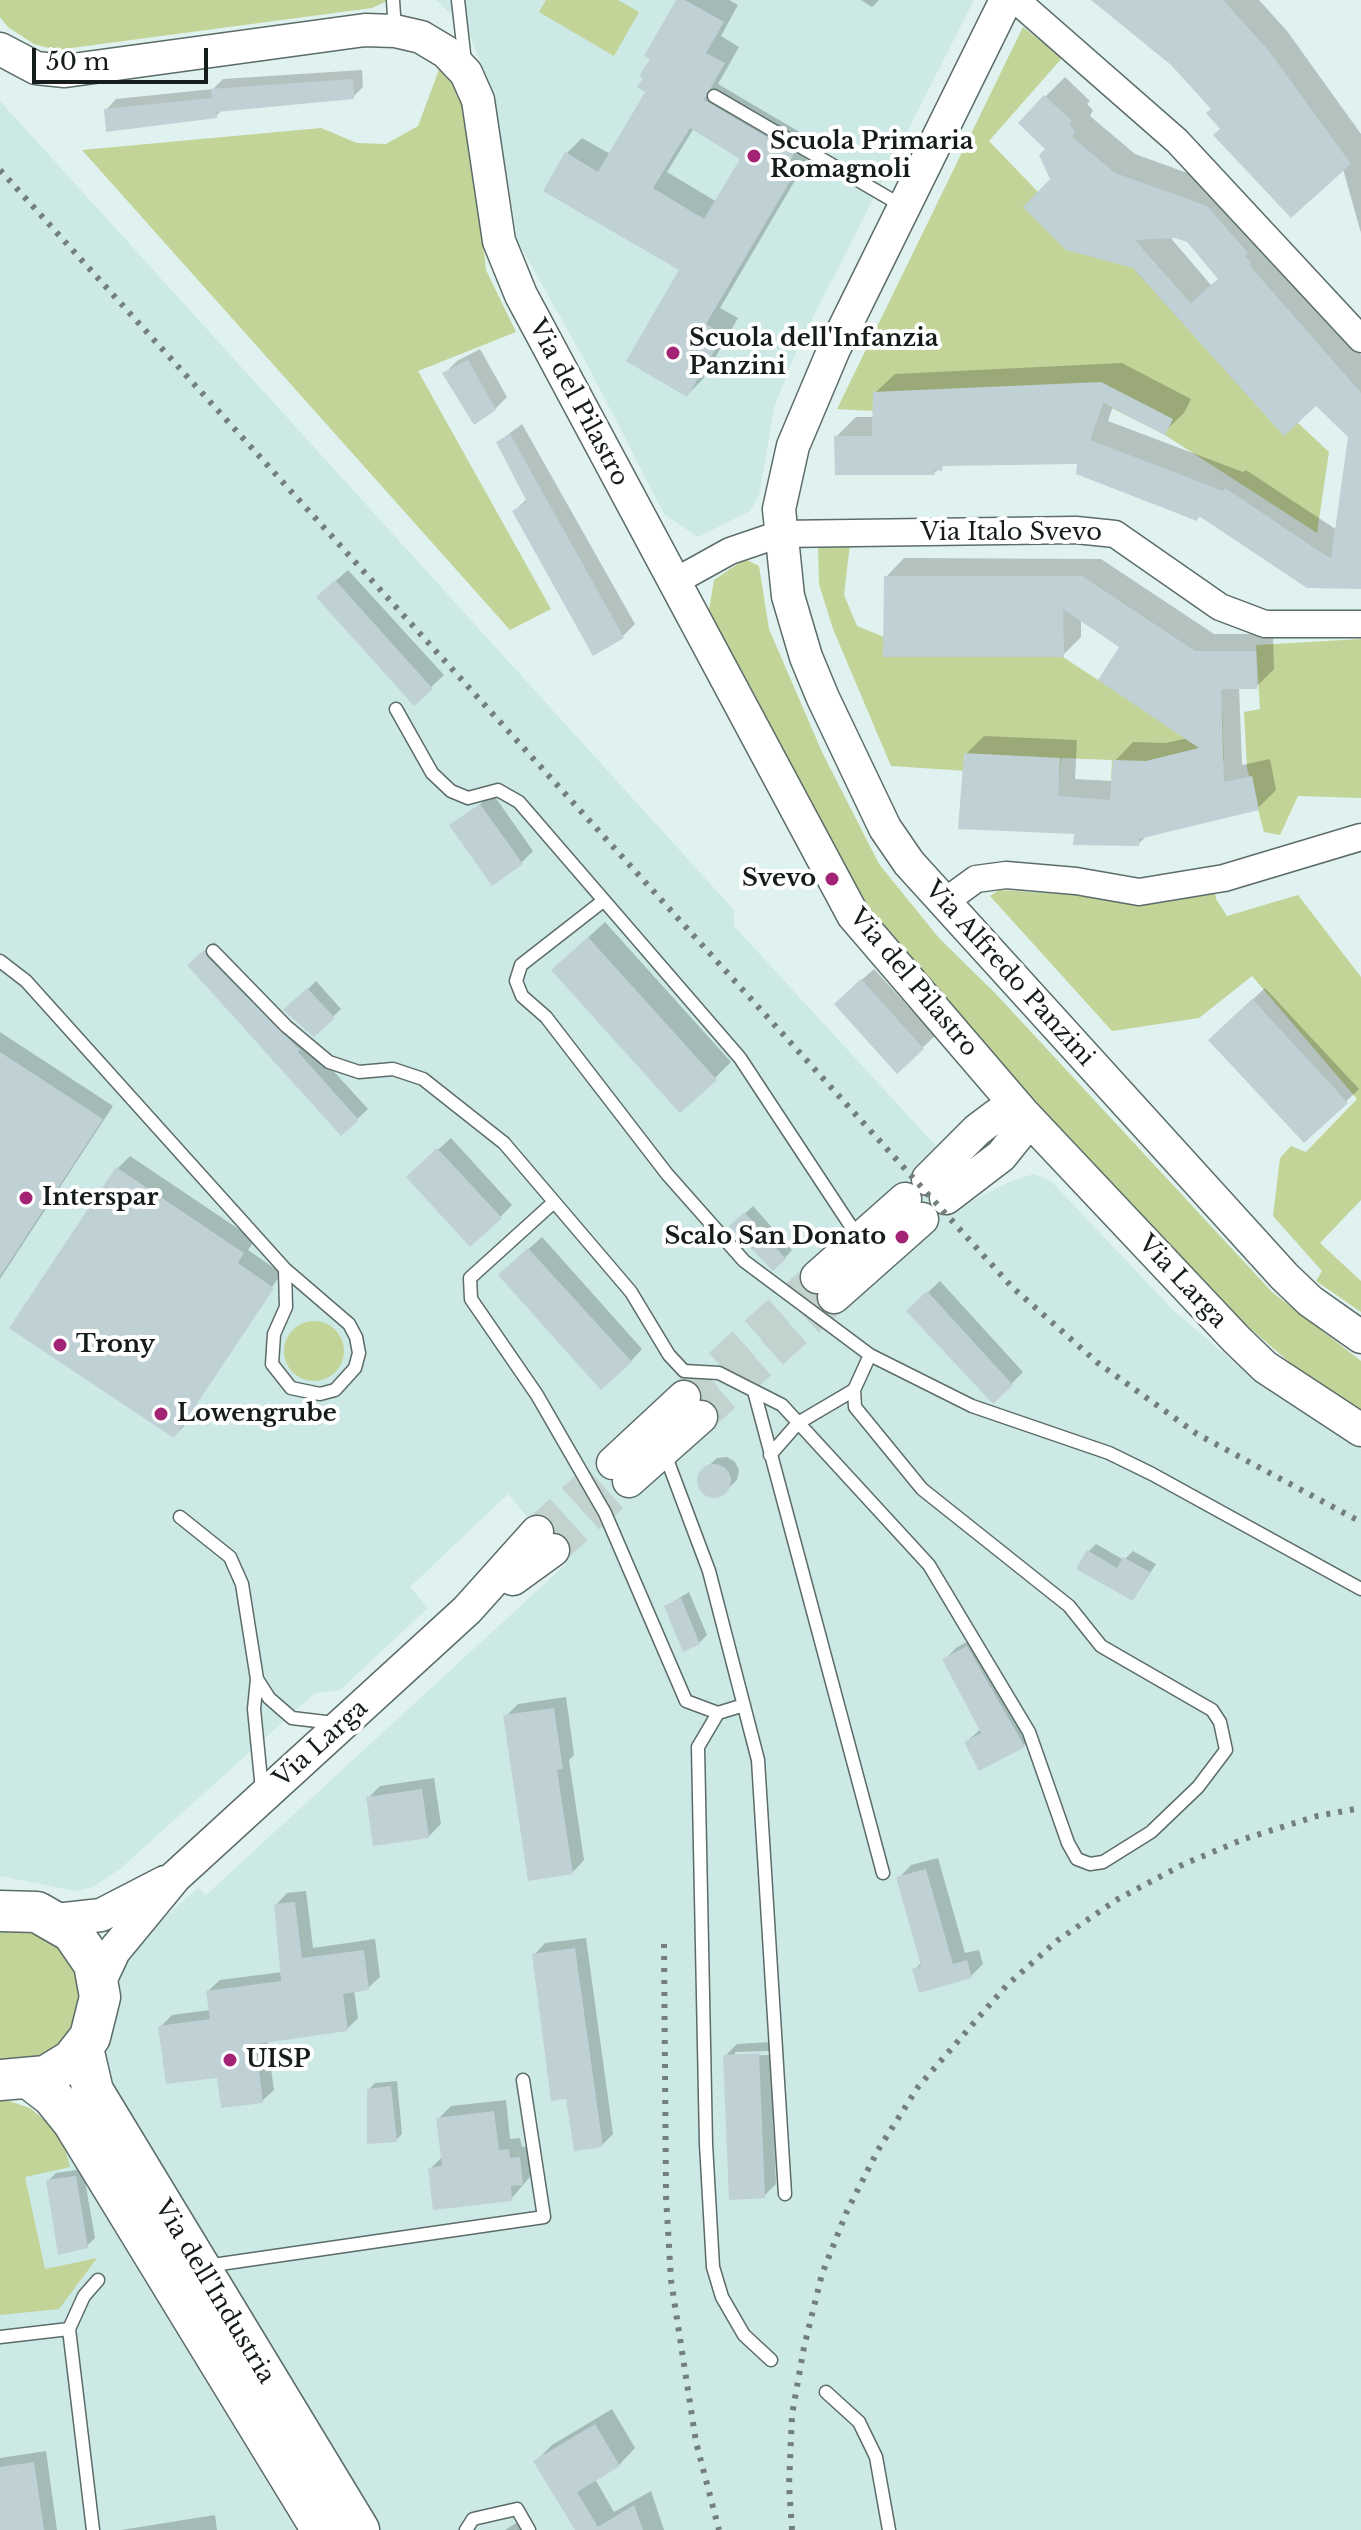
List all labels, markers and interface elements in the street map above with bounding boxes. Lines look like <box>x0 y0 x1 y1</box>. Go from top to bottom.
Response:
scale bar <box>36 32 212 82</box>
text: 50 m <box>46 47 109 76</box>
place label: Scuola Primaria Romagnoli <box>770 128 974 184</box>
marker: Scuola Primaria Romagnoli <box>745 147 763 165</box>
street label: Via del Pilastro <box>522 315 634 491</box>
place label: Scuola dell'Infanzia Panzini <box>689 325 939 381</box>
marker: Scuola dell'Infanzia Panzini <box>664 344 682 362</box>
street label: Via Italo Svevo <box>920 519 1102 547</box>
place label: Svevo <box>742 865 816 893</box>
marker: Svevo <box>823 870 841 888</box>
street label: Via Alfredo Panzini <box>918 875 1100 1073</box>
street label: Via del Pilastro <box>843 903 983 1063</box>
place label: Interspar <box>42 1184 159 1212</box>
marker: Interspar <box>17 1189 35 1207</box>
place label: Scalo San Donato <box>664 1223 886 1251</box>
marker: Scalo San Donato <box>893 1228 911 1246</box>
street label: Via Larga <box>1132 1229 1232 1335</box>
place label: Trony <box>76 1331 155 1359</box>
marker: Trony <box>51 1336 69 1354</box>
place label: Lowengrube <box>177 1400 337 1428</box>
marker: Lowengrube <box>152 1405 170 1423</box>
street label: Via Larga <box>268 1694 374 1794</box>
place label: UISP <box>246 2046 311 2074</box>
marker: UISP <box>221 2051 239 2069</box>
street label: Via dell'Industria <box>148 2195 280 2389</box>

